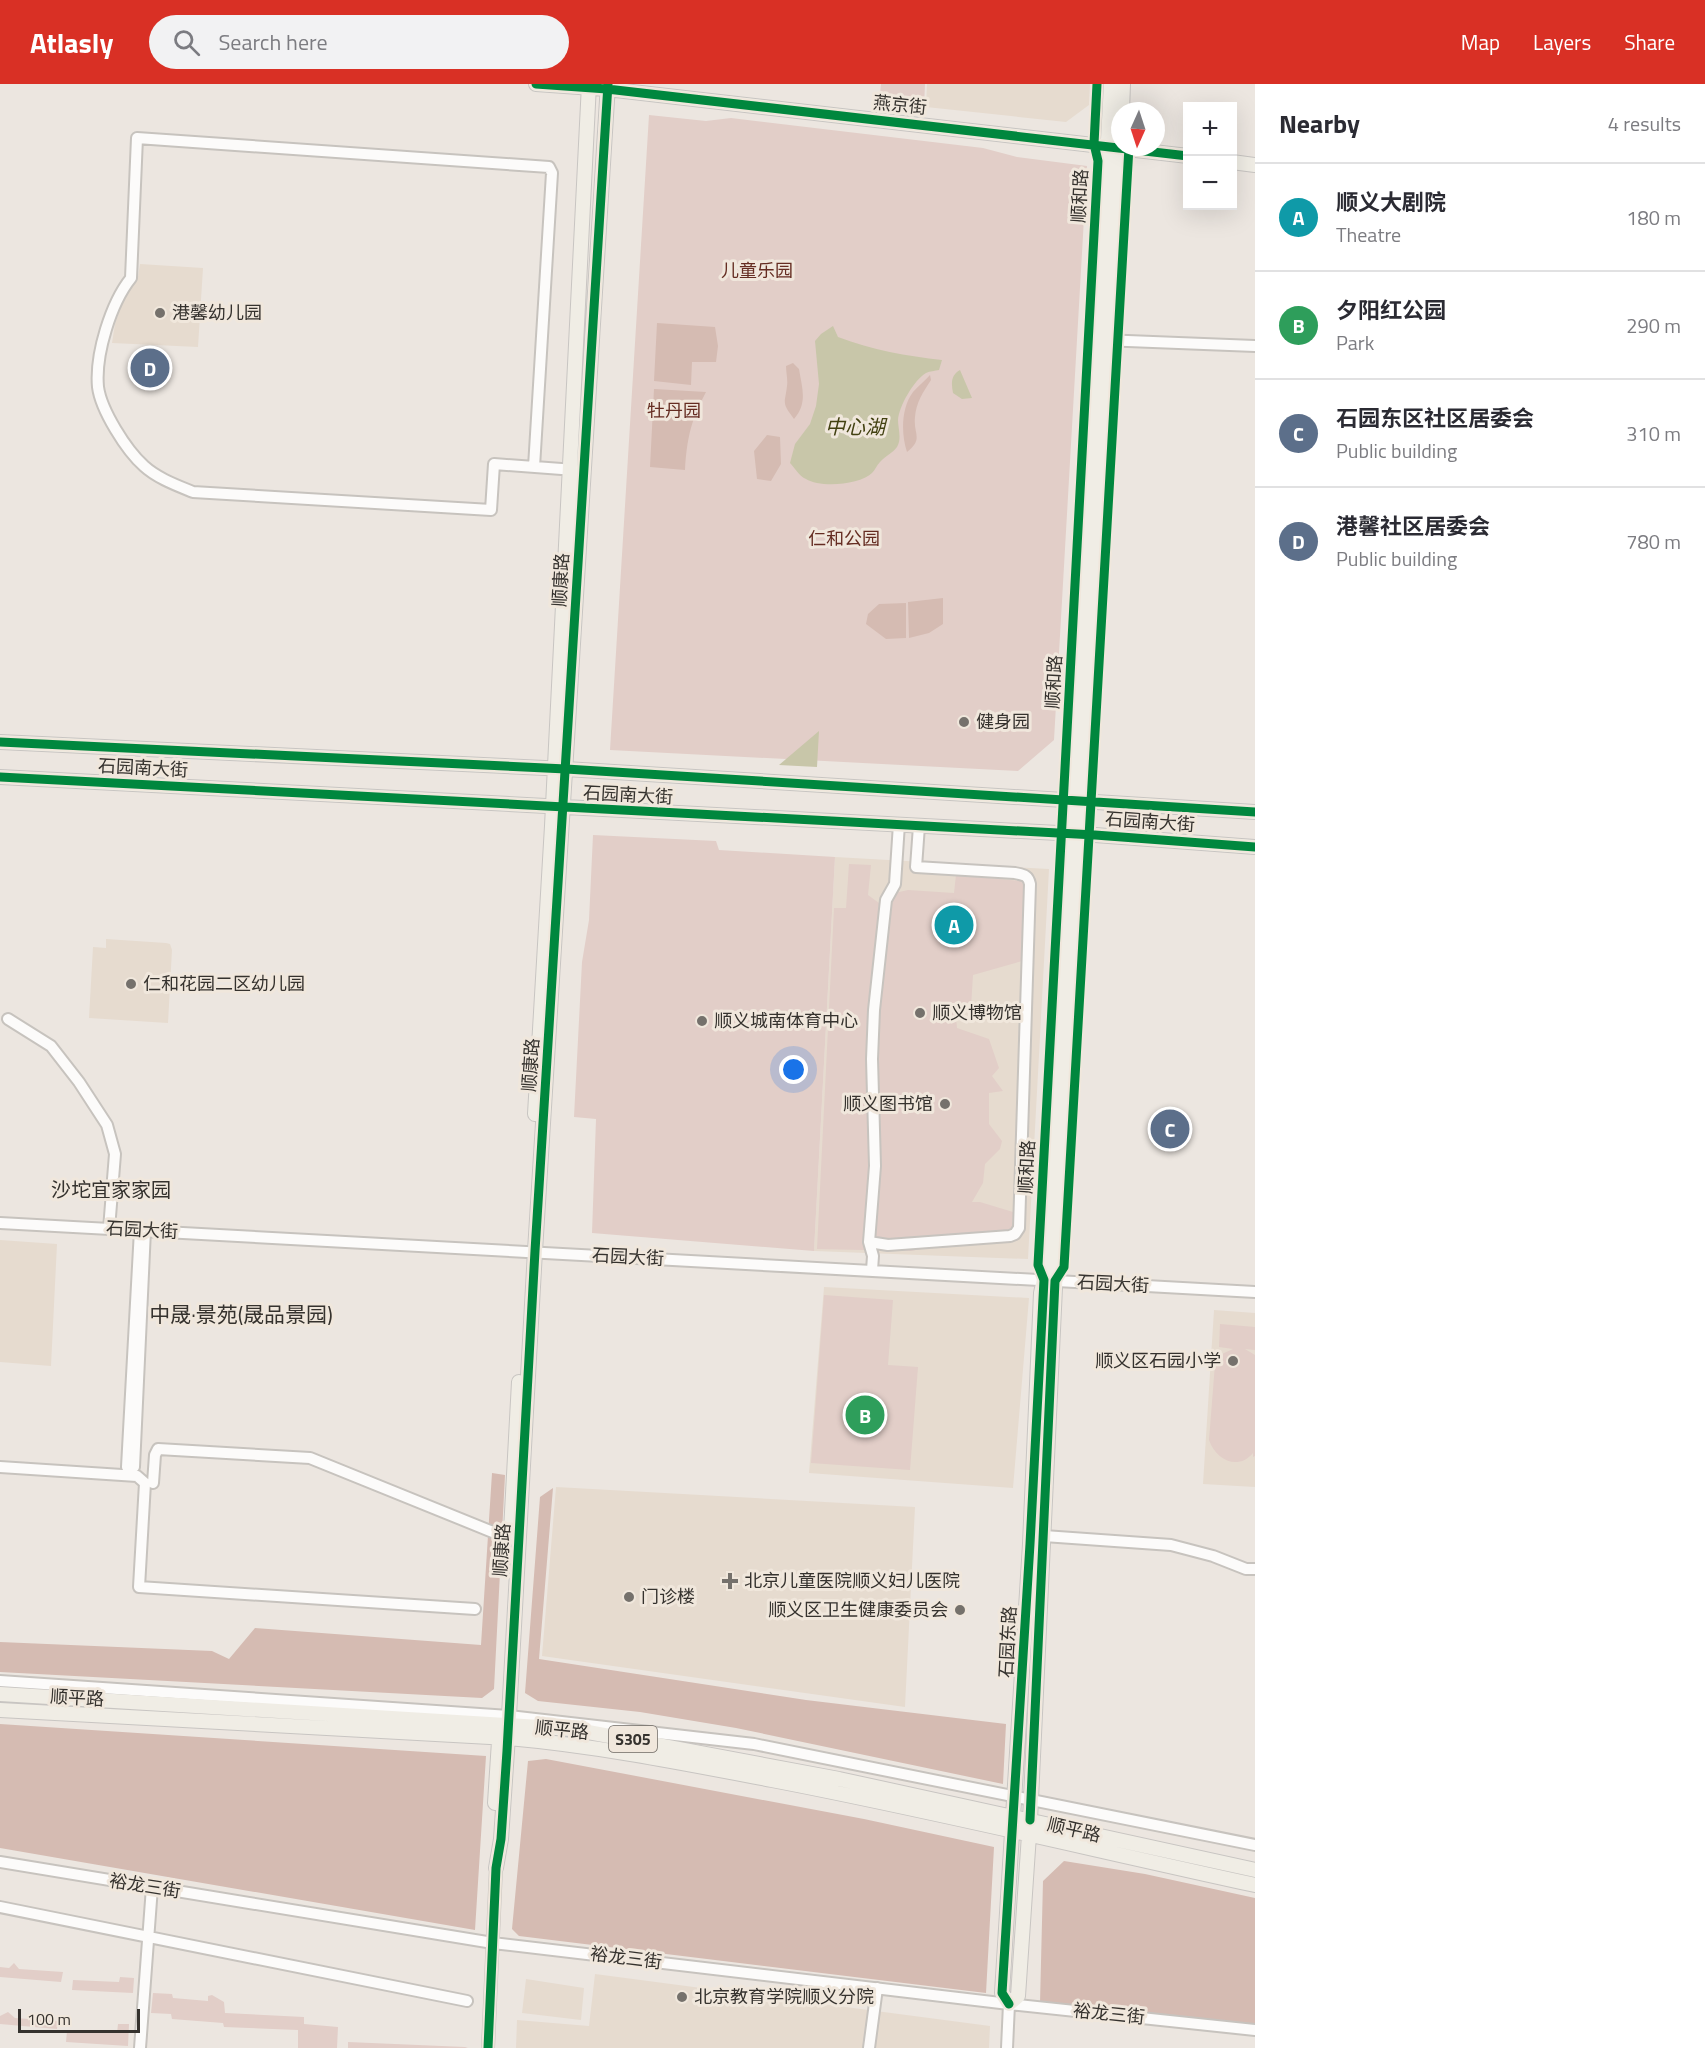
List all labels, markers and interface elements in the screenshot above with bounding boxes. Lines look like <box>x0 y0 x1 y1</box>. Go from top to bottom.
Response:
search box <box>149 15 569 69</box>
text: Atlasly <box>30 21 113 64</box>
text: Search here <box>218 25 328 59</box>
icon: search <box>170 26 203 59</box>
text: Map <box>1461 26 1500 58</box>
text: Layers <box>1533 26 1591 58</box>
text: Share <box>1624 26 1675 58</box>
street label: 燕京街 <box>872 88 928 121</box>
north arrow <box>1111 102 1165 156</box>
map controls <box>1183 102 1237 210</box>
button: + <box>1183 102 1237 156</box>
text: Nearby <box>1279 104 1360 143</box>
text: 4 results <box>1608 108 1681 139</box>
button: − <box>1183 156 1237 210</box>
street label: 顺和路 <box>1065 168 1094 224</box>
text: 顺义大剧院 <box>1336 185 1446 219</box>
text: A <box>1292 202 1305 233</box>
text: 180 m <box>1626 202 1681 233</box>
text: Theatre <box>1336 219 1401 250</box>
park label: 儿童乐园 <box>721 257 793 284</box>
text: 夕阳红公园 <box>1336 293 1446 327</box>
place label: 港馨幼儿园 <box>172 299 262 326</box>
marker: 港馨幼儿园 <box>153 306 167 320</box>
text: B <box>1292 310 1305 341</box>
text: 290 m <box>1626 310 1681 341</box>
text: Park <box>1336 327 1374 358</box>
pin: D <box>130 346 170 390</box>
park label: 牡丹园 <box>647 397 701 424</box>
text: 石园东区社区居委会 <box>1336 401 1534 435</box>
water label: 中心湖 <box>825 411 888 442</box>
text: C <box>1293 418 1304 449</box>
text: 310 m <box>1626 418 1681 449</box>
text: Public building <box>1336 435 1457 466</box>
text: 港馨社区居委会 <box>1336 509 1490 543</box>
park label: 仁和公园 <box>808 525 880 552</box>
text: D <box>1292 526 1305 557</box>
text: 780 m <box>1626 526 1681 557</box>
text: Public building <box>1336 543 1457 574</box>
street label: 顺康路 <box>546 552 575 608</box>
street label: 顺和路 <box>1039 654 1068 710</box>
place label: 健身园 <box>976 708 1030 735</box>
marker: 健身园 <box>957 715 971 729</box>
street label: 石园南大街 <box>97 752 189 783</box>
street label: 石园南大街 <box>582 779 674 810</box>
street label: 石园南大街 <box>1104 805 1196 838</box>
pin: A <box>934 902 974 948</box>
place label: 仁和花园二区幼儿园 <box>143 970 305 997</box>
marker: 仁和花园二区幼儿园 <box>124 977 138 991</box>
place label: 顺义博物馆 <box>932 999 1022 1026</box>
marker: 顺义博物馆 <box>913 1006 927 1020</box>
place label: 顺义城南体育中心 <box>714 1007 858 1034</box>
marker: 顺义城南体育中心 <box>695 1014 709 1028</box>
street label: 顺康路 <box>515 1037 546 1093</box>
your location <box>779 1055 808 1084</box>
place label: 顺义图书馆 <box>843 1090 933 1117</box>
marker: 顺义图书馆 <box>938 1097 952 1111</box>
pin: C <box>1150 1106 1190 1152</box>
street label: 顺和路 <box>1012 1139 1041 1195</box>
district label: 沙坨宜家家园 <box>51 1174 171 1205</box>
street label: 石园大街 <box>105 1214 179 1245</box>
street label: 石园大街 <box>591 1241 665 1272</box>
street label: 石园大街 <box>1076 1268 1150 1299</box>
district label: 中晟·景苑(晟品景园) <box>149 1298 333 1330</box>
place label: 顺义区石园小学 <box>1095 1347 1221 1374</box>
marker: 顺义区石园小学 <box>1226 1354 1240 1368</box>
pin: B <box>846 1392 884 1438</box>
street label: 顺康路 <box>486 1522 517 1578</box>
place label: 北京儿童医院顺义妇儿医院 <box>744 1567 960 1594</box>
marker: 北京儿童医院顺义妇儿医院 <box>721 1572 739 1590</box>
place label: 门诊楼 <box>641 1583 695 1610</box>
marker: 门诊楼 <box>622 1590 636 1604</box>
place label: 顺义区卫生健康委员会 <box>768 1596 948 1623</box>
marker: 顺义区卫生健康委员会 <box>953 1603 967 1617</box>
street label: 石园东路 <box>992 1605 1023 1679</box>
street label: 顺平路 <box>49 1683 105 1712</box>
street label: 顺平路 <box>534 1713 590 1746</box>
road number: S305 <box>609 1726 657 1752</box>
street label: 顺平路 <box>1045 1810 1103 1849</box>
street label: 裕龙三街 <box>107 1867 183 1904</box>
street label: 裕龙三街 <box>589 1940 663 1975</box>
place label: 北京教育学院顺义分院 <box>694 1983 874 2010</box>
marker: 北京教育学院顺义分院 <box>675 1990 689 2004</box>
street label: 裕龙三街 <box>1072 1996 1146 2031</box>
scale bar <box>18 2006 140 2034</box>
text: 100 m <box>27 2007 71 2031</box>

